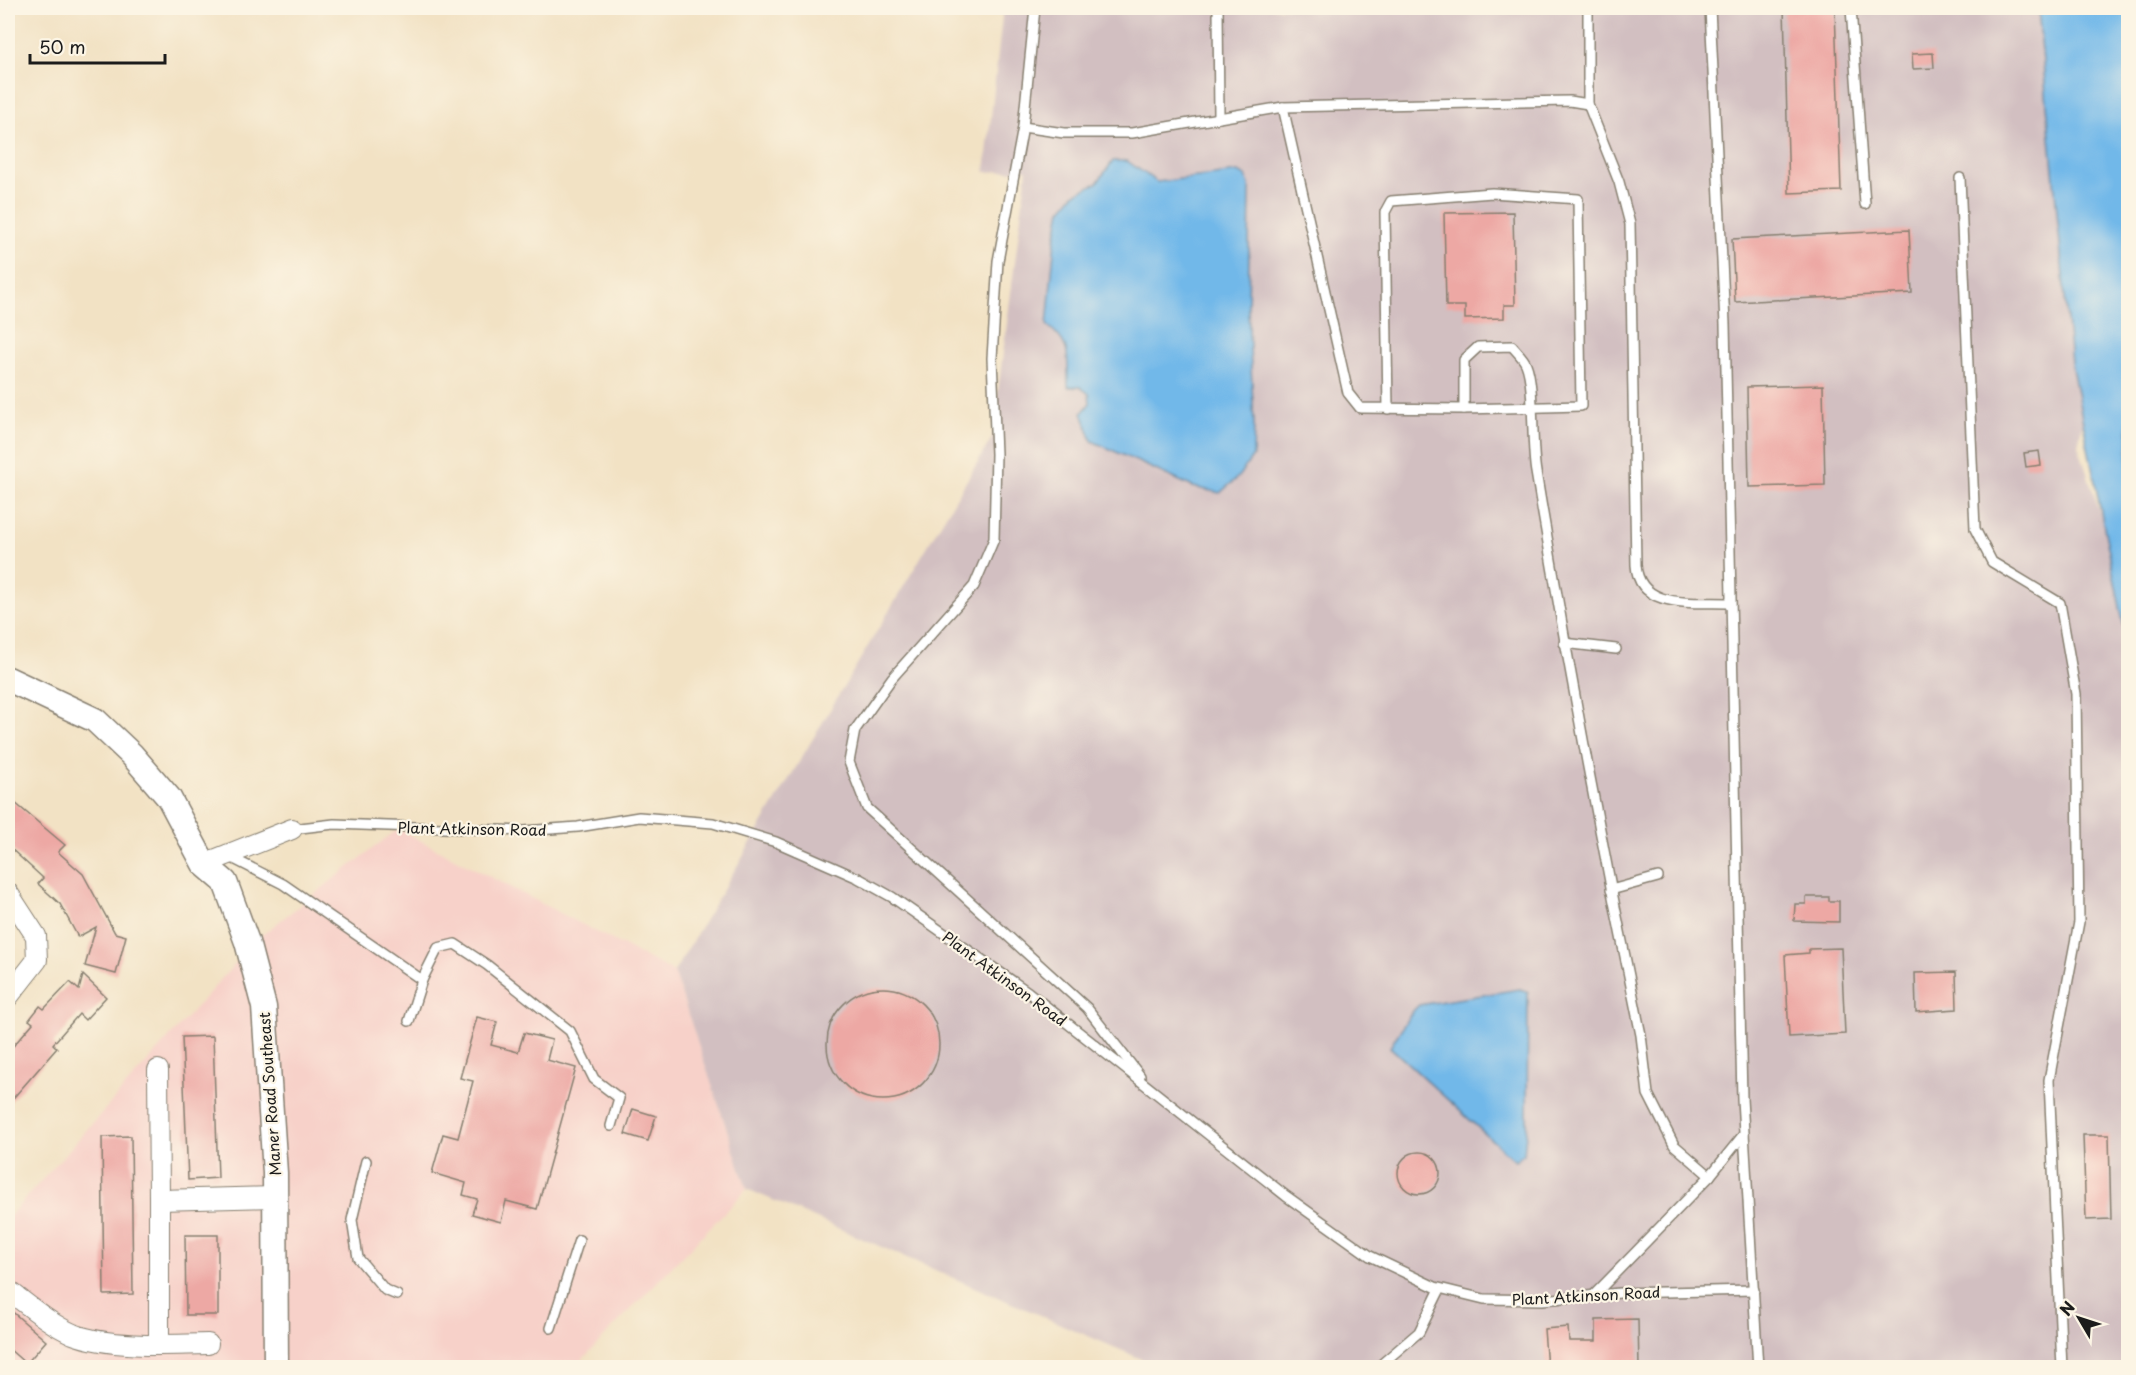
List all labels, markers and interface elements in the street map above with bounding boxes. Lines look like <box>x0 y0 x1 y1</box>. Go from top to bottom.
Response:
scale bar <box>30 27 165 65</box>
text: 50 m <box>39 33 86 60</box>
street label: Plant Atkinson Road <box>397 815 547 841</box>
street label: Plant Atkinson Road <box>938 925 1072 1031</box>
street label: Maner Road Southeast <box>252 1012 286 1176</box>
street label: Plant Atkinson Road <box>1511 1280 1661 1310</box>
north arrow <box>2049 1288 2109 1348</box>
text: N <box>2053 1295 2080 1320</box>

